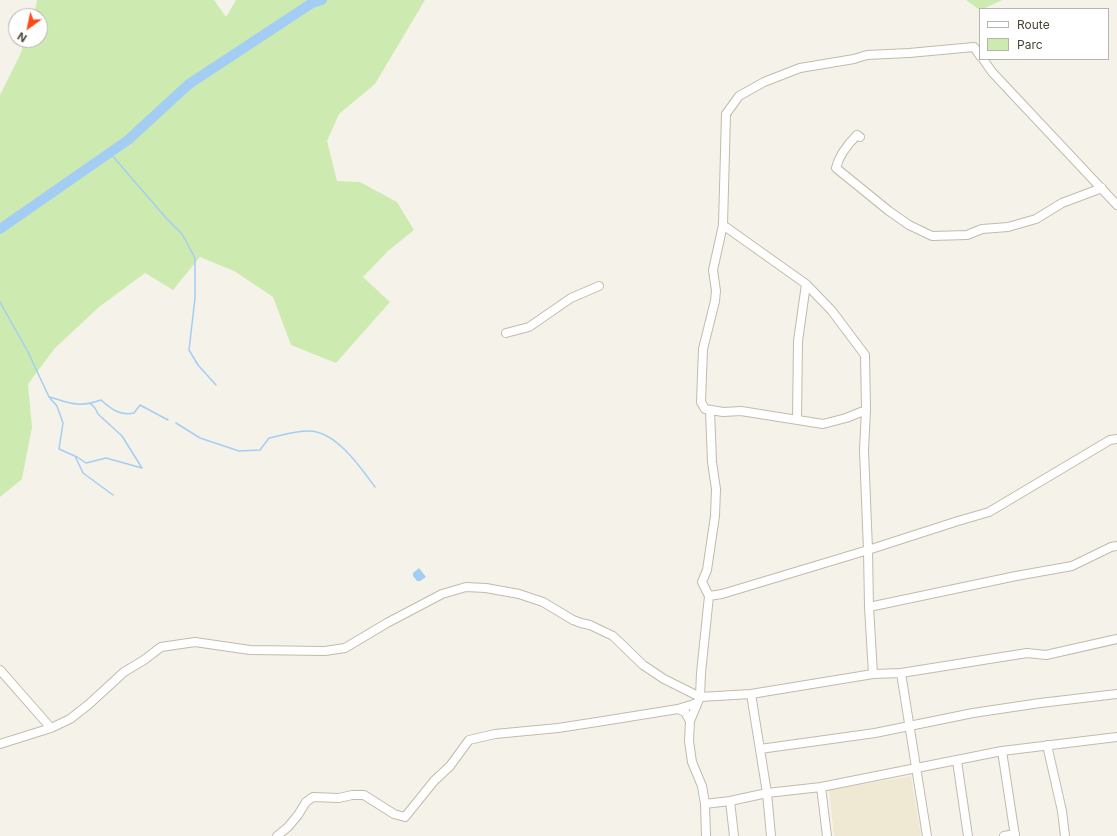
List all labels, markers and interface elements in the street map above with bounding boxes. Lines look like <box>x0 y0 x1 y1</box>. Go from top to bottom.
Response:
north arrow <box>8 8 48 48</box>
legend <box>979 8 1109 60</box>
text: Route <box>1017 17 1050 32</box>
text: N <box>15 29 29 45</box>
text: Parc <box>1017 37 1043 52</box>

